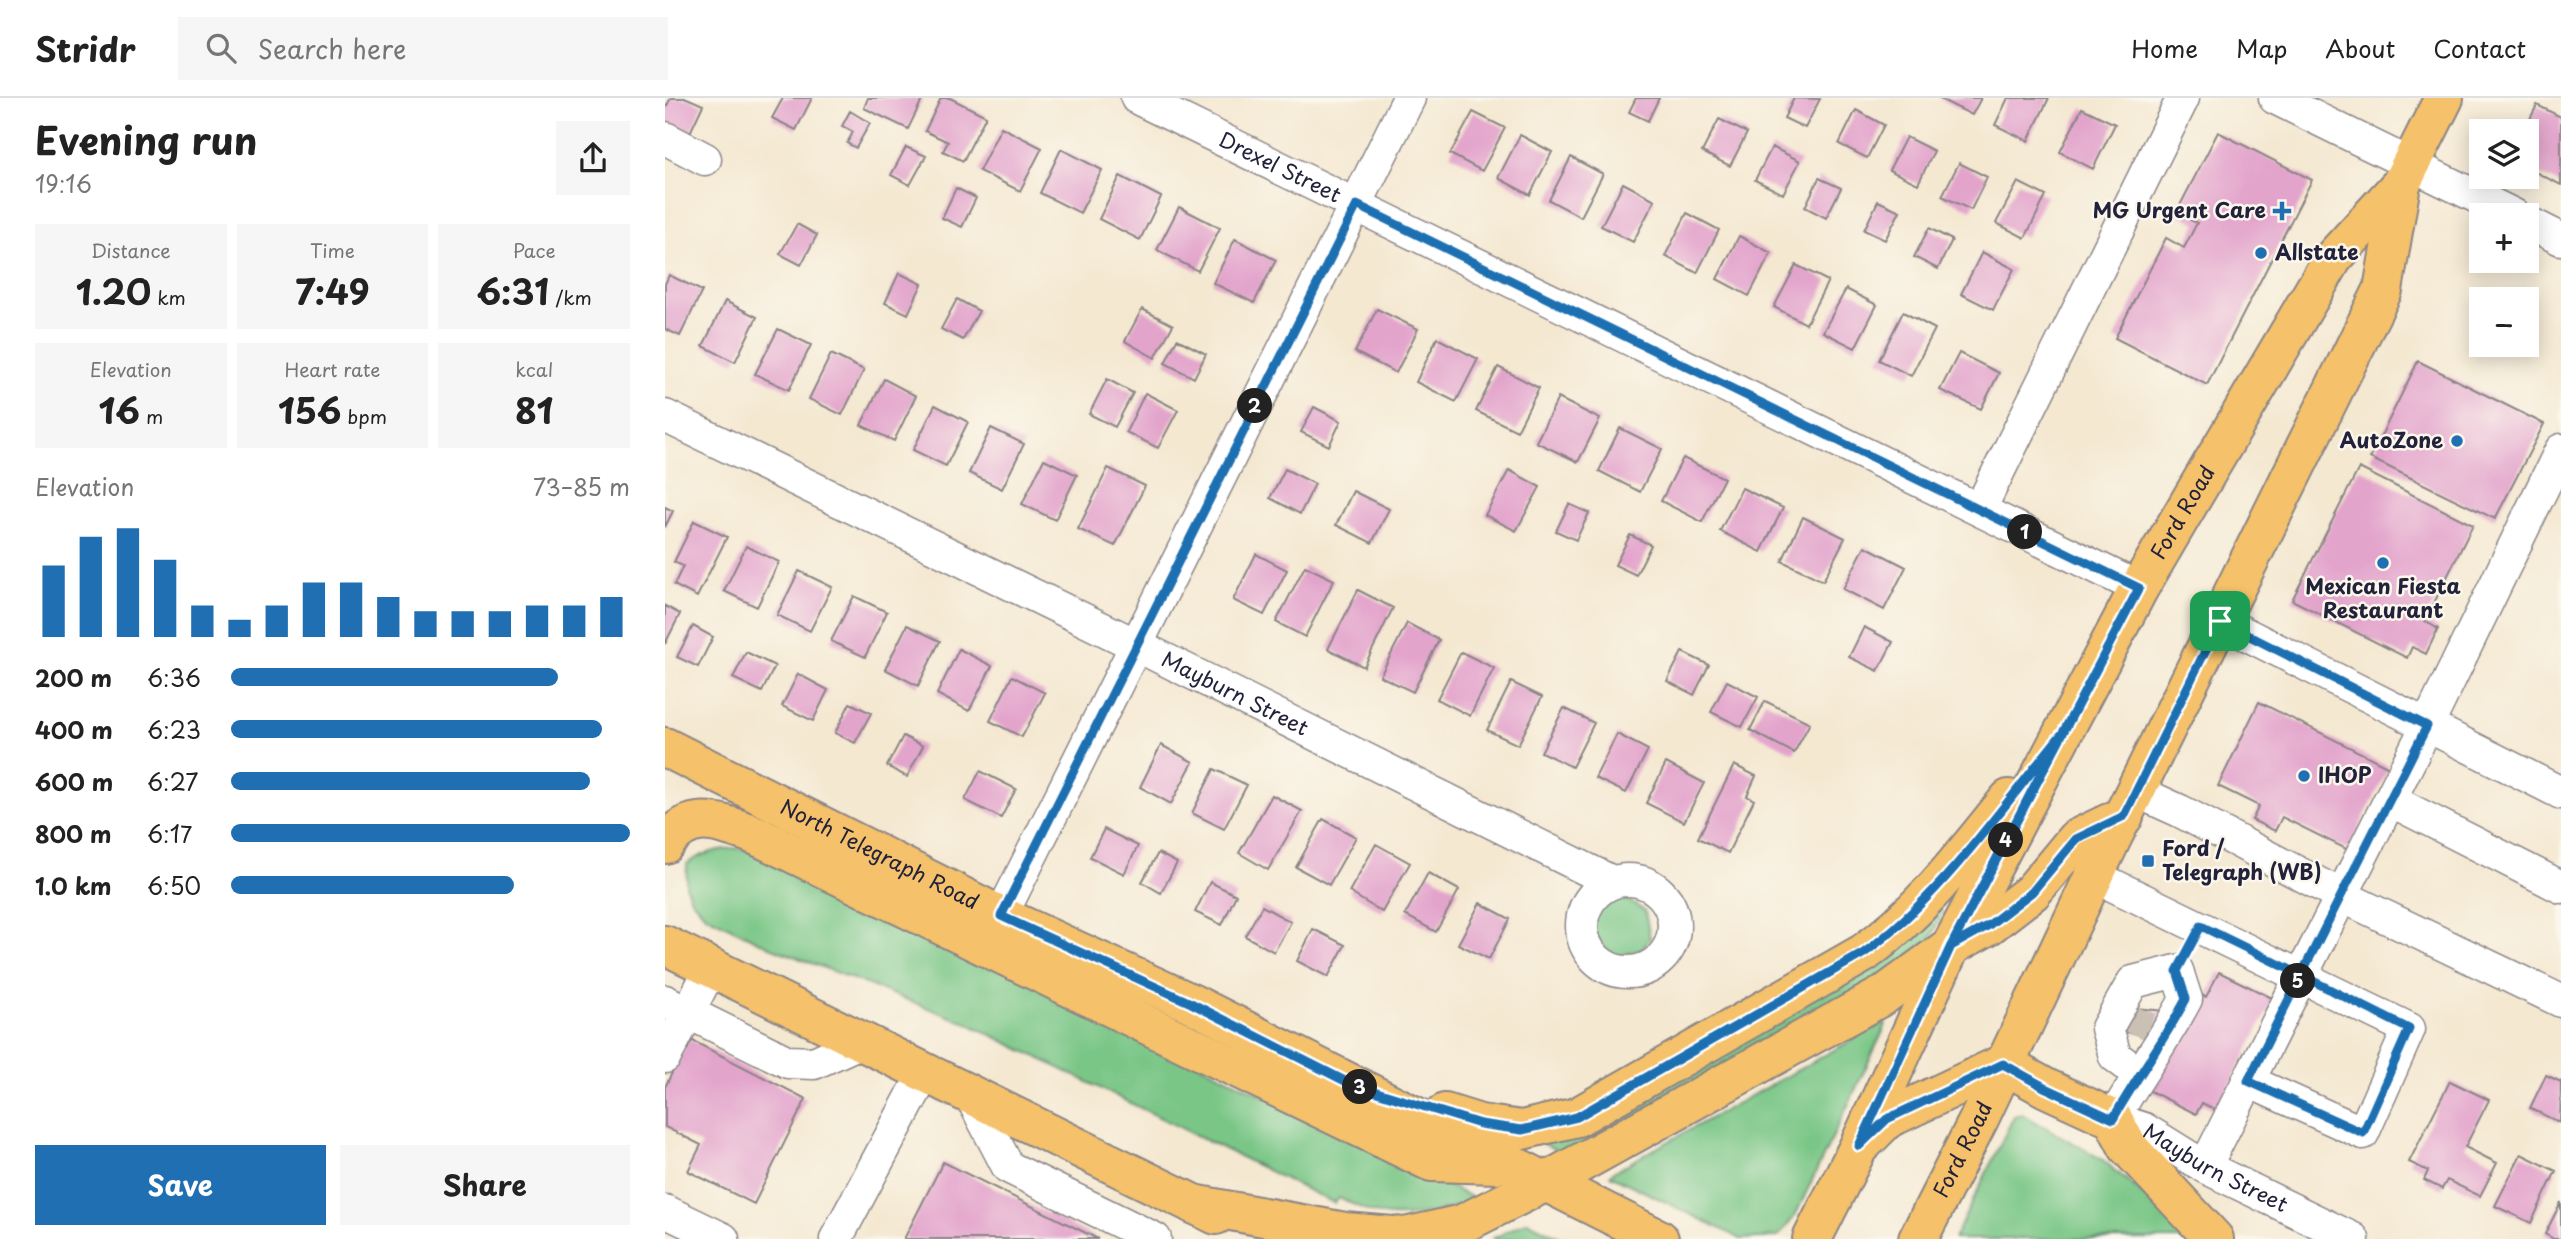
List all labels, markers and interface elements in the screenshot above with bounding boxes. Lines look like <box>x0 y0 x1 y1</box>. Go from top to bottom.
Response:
search box <box>178 17 668 80</box>
text: Stridr <box>35 23 136 73</box>
icon: search <box>202 29 240 67</box>
text: Search here <box>258 29 406 68</box>
text: Home <box>2131 30 2198 66</box>
text: Map <box>2236 30 2287 66</box>
text: About <box>2325 30 2395 66</box>
text: Contact <box>2433 30 2526 66</box>
text: Evening run <box>35 111 257 168</box>
map controls <box>2469 119 2539 357</box>
button: layers <box>2469 119 2539 189</box>
button: share <box>556 121 630 195</box>
street label: Drexel Street <box>1214 123 1347 210</box>
text: 19:16 <box>35 166 92 201</box>
place label: MG Urgent Care <box>2093 193 2266 225</box>
marker: MG Urgent Care <box>2272 201 2292 221</box>
button: + <box>2469 203 2539 273</box>
place label: Allstate <box>2275 235 2359 267</box>
text: Distance <box>91 236 171 264</box>
text: Time <box>310 236 355 264</box>
text: Pace <box>513 236 556 264</box>
marker: Allstate <box>2253 245 2269 261</box>
text: 1.20 <box>76 264 151 317</box>
text: 7:49 <box>295 264 370 317</box>
text: 6:31 <box>476 264 549 317</box>
text: km <box>151 283 186 311</box>
text: /km <box>549 283 592 311</box>
button: − <box>2469 287 2539 357</box>
text: Elevation <box>90 355 172 383</box>
text: Heart rate <box>285 355 380 383</box>
text: kcal <box>515 355 553 383</box>
text: 16 <box>98 383 140 436</box>
text: 156 <box>278 383 341 436</box>
text: 81 <box>515 383 553 436</box>
pin: 2 <box>1237 388 1273 424</box>
text: 2 <box>1248 391 1261 419</box>
text: m <box>140 402 163 430</box>
text: bpm <box>341 402 387 430</box>
place label: AutoZone <box>2340 423 2443 455</box>
marker: AutoZone <box>2449 433 2465 449</box>
street label: Ford Road <box>2141 459 2222 565</box>
text: Elevation <box>35 469 134 504</box>
text: 73–85 m <box>533 469 630 504</box>
pin: 1 <box>2007 514 2043 550</box>
text: 1 <box>2020 517 2029 545</box>
marker: Mexican Fiesta Restaurant <box>2375 555 2391 571</box>
place label: Mexican Fiesta Restaurant <box>2305 569 2461 625</box>
pin <box>2190 591 2250 651</box>
icon: arrive <box>2201 602 2239 640</box>
street label: Mayburn Street <box>1157 642 1315 742</box>
text: 200 m <box>35 660 112 695</box>
text: 6:36 <box>147 660 201 695</box>
text: 400 m <box>35 712 113 747</box>
text: 6:23 <box>147 712 201 747</box>
place label: IHOP <box>2318 758 2372 790</box>
text: 600 m <box>35 764 113 799</box>
text: 6:27 <box>147 764 198 799</box>
marker: IHOP <box>2296 768 2312 784</box>
street label: North Telegraph Road <box>775 790 985 917</box>
text: 800 m <box>35 816 112 851</box>
text: 6:17 <box>147 816 192 851</box>
pin: 4 <box>1989 822 2023 858</box>
text: 4 <box>1999 825 2012 853</box>
place label: Ford / Telegraph (WB) <box>2162 831 2322 887</box>
marker: Ford / Telegraph (WB) <box>2140 853 2156 869</box>
text: 1.0 km <box>35 868 112 903</box>
text: 6:50 <box>147 868 201 903</box>
pin: 5 <box>2281 964 2315 998</box>
text: 5 <box>2291 966 2304 994</box>
pin: 3 <box>1343 1070 1377 1104</box>
text: 3 <box>1353 1072 1366 1100</box>
street label: Ford Road <box>1924 1095 1999 1203</box>
street label: Mayburn Street <box>2138 1114 2294 1219</box>
button: Save <box>35 1145 326 1225</box>
button: Share <box>340 1145 630 1225</box>

